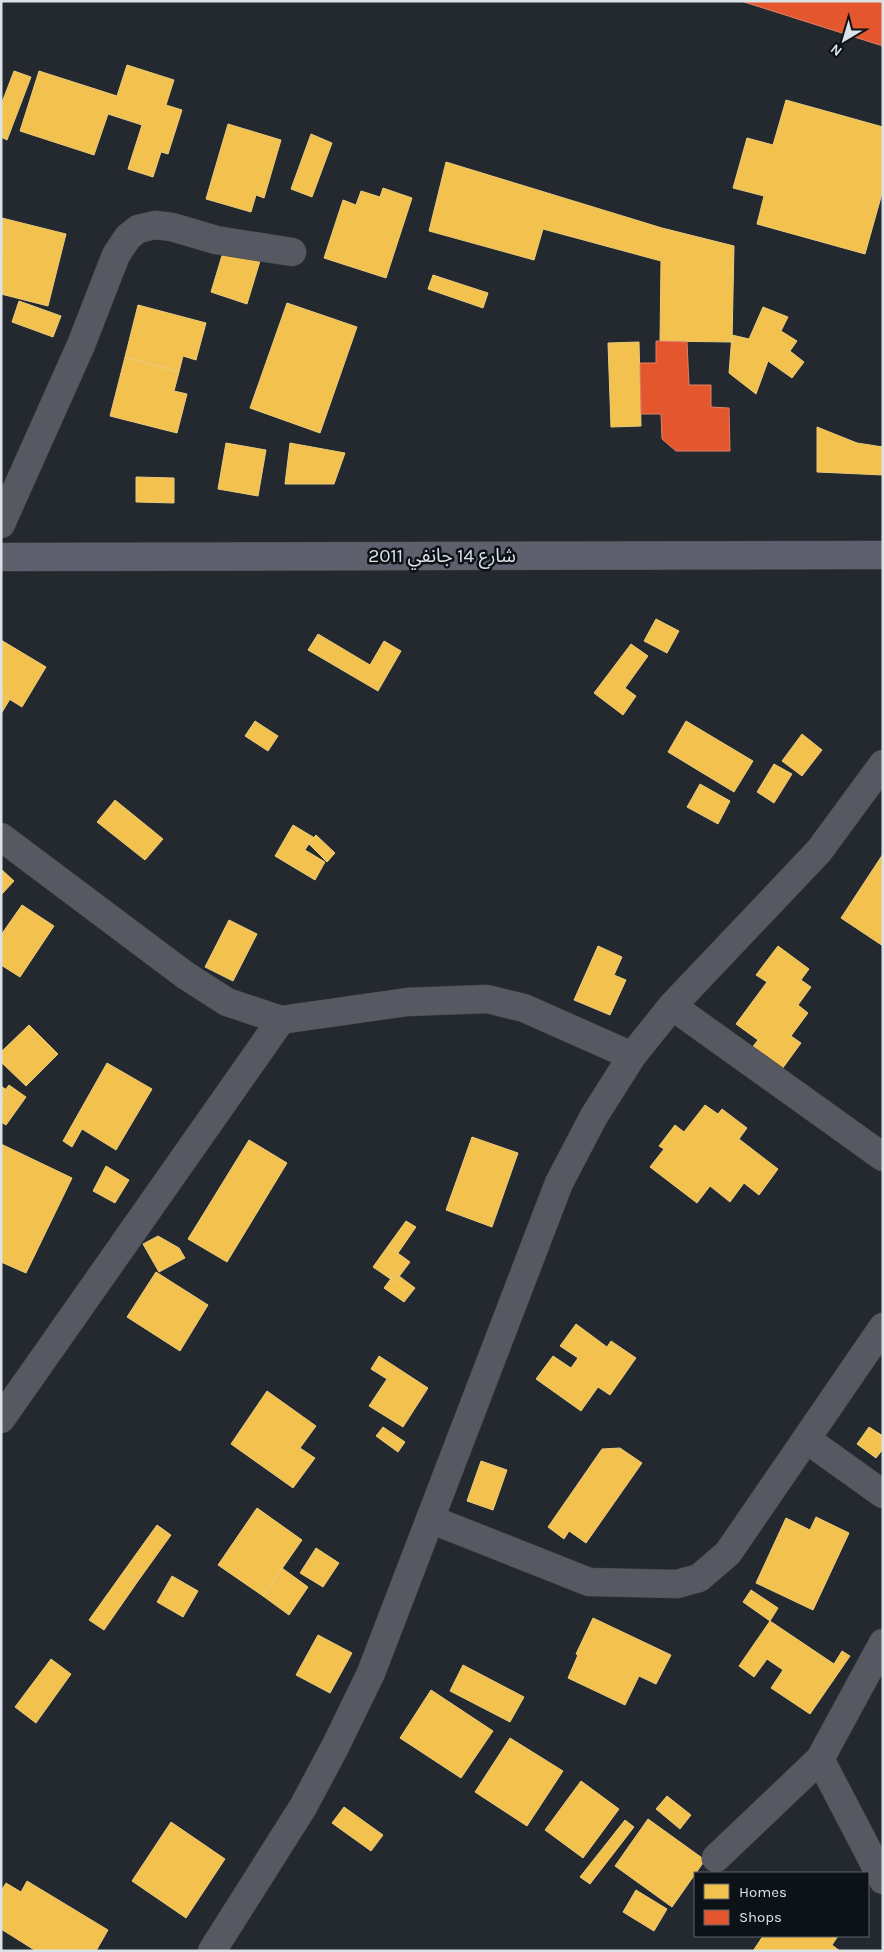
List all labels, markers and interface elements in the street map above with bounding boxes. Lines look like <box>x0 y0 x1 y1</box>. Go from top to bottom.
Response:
north arrow <box>819 15 869 65</box>
text: N <box>827 40 845 60</box>
street label: شارع 14 جانفي 2011 <box>368 545 516 570</box>
legend <box>694 1872 869 1937</box>
text: Homes <box>739 1883 787 1901</box>
text: Shops <box>739 1908 782 1926</box>

